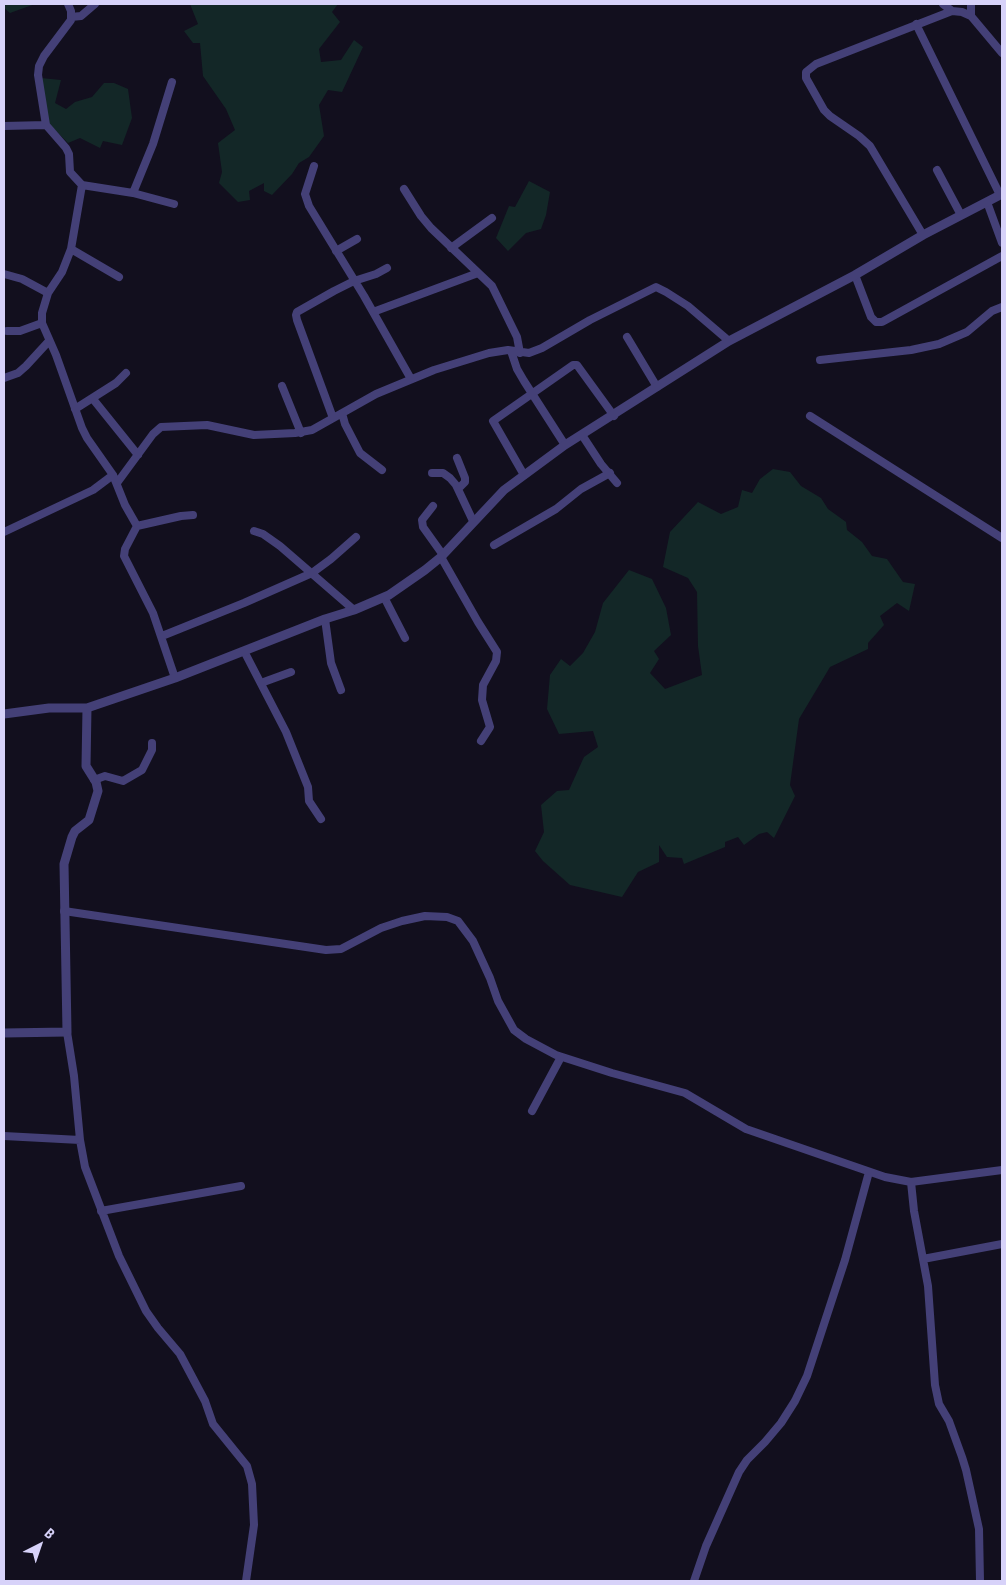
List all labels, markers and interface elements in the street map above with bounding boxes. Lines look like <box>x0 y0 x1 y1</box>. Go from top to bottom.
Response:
north arrow <box>15 1520 65 1570</box>
text: B <box>42 1525 58 1542</box>

